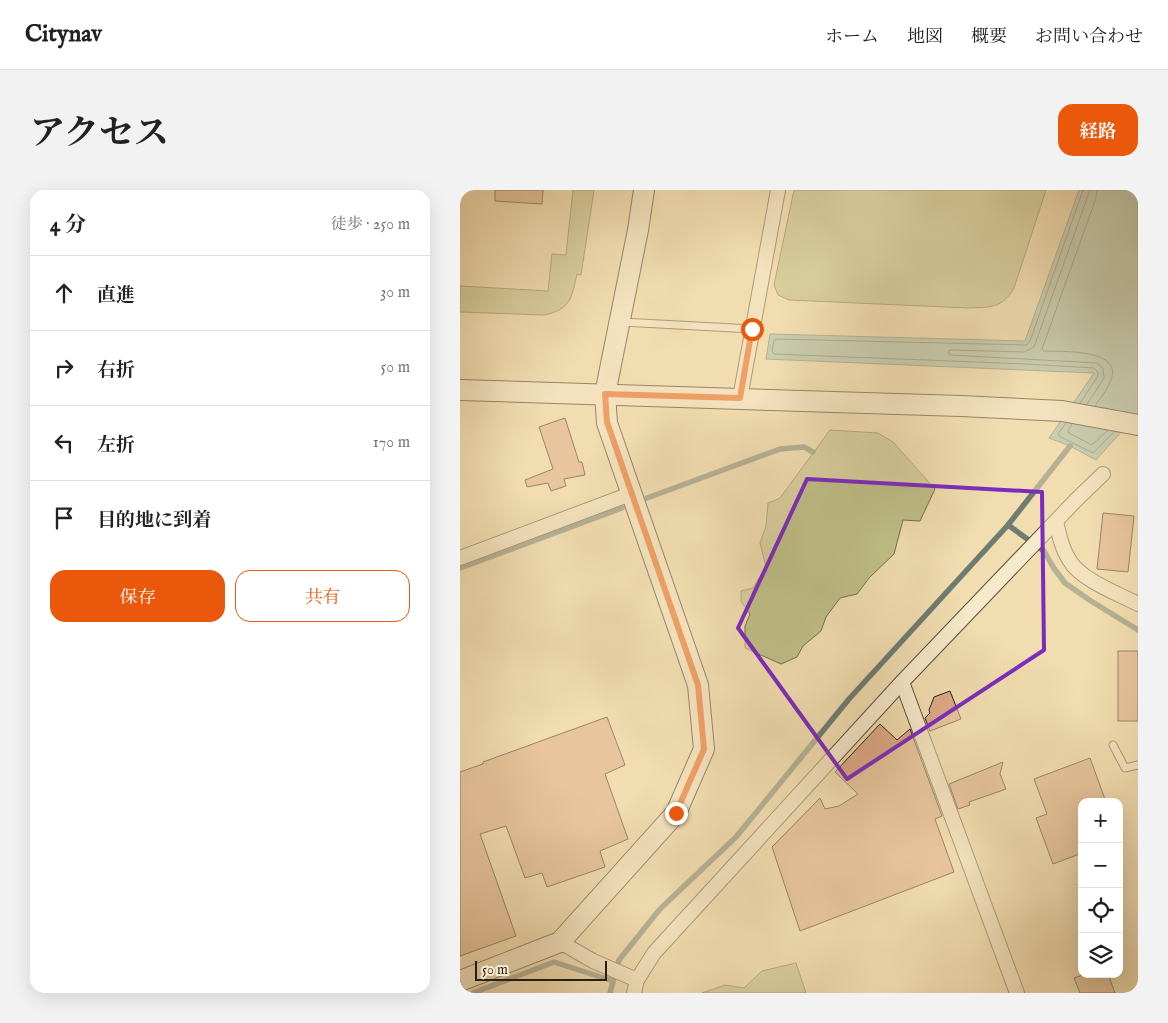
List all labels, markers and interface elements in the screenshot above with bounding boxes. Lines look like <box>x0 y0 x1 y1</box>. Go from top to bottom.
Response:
text: Citynav <box>25 19 102 50</box>
text: ホーム <box>825 26 879 49</box>
text: 地図 <box>907 26 943 49</box>
text: 概要 <box>971 26 1007 49</box>
text: お問い合わせ <box>1035 26 1143 49</box>
button: 経路 <box>1058 104 1138 156</box>
text: アクセス <box>30 112 169 157</box>
text: 4 分 <box>50 212 86 239</box>
text: 徒歩 · 250 m <box>331 215 410 235</box>
icon: ahead <box>50 279 78 307</box>
text: 30 m <box>380 283 410 303</box>
text: 直進 <box>97 284 135 308</box>
route start <box>741 318 764 341</box>
icon: right <box>50 354 78 382</box>
text: 50 m <box>381 358 410 378</box>
text: 右折 <box>97 359 135 383</box>
icon: left <box>50 429 78 457</box>
text: 170 m <box>373 433 410 453</box>
text: 左折 <box>97 434 135 458</box>
icon: arrive <box>50 504 78 532</box>
text: 目的地に到着 <box>97 509 211 533</box>
button: 保存 <box>50 570 225 622</box>
button: 共有 <box>235 570 410 622</box>
map controls <box>1078 798 1123 978</box>
button: + <box>1078 798 1123 843</box>
route end <box>665 802 688 825</box>
button: − <box>1078 843 1123 888</box>
button: locate <box>1078 888 1123 933</box>
button: layers <box>1078 933 1123 978</box>
scale bar <box>475 958 608 981</box>
text: 50 m <box>482 961 508 979</box>

